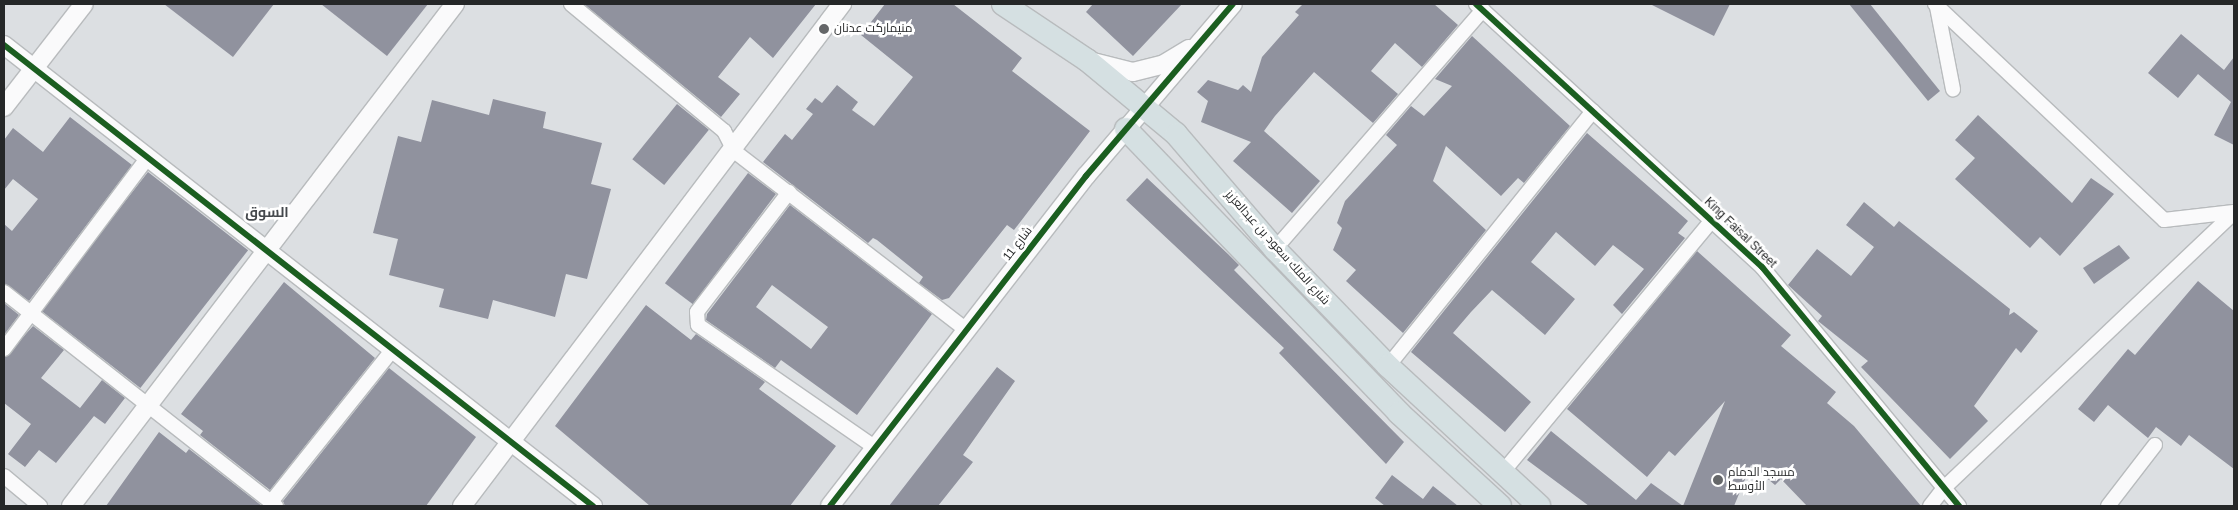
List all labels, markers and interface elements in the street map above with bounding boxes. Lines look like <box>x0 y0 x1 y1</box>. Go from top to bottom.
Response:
place label: منيماركت عدنان <box>834 22 912 36</box>
marker: منيماركت عدنان <box>818 23 830 35</box>
street label: شارع الملك سعود بن عبدالعزيز <box>1222 188 1332 308</box>
street label: King Faisal Street <box>1701 195 1779 271</box>
district label: السوق <box>245 204 289 220</box>
street label: شارع 11 <box>1000 224 1036 264</box>
place label: مسجد الدمام الأوسط <box>1728 466 1795 494</box>
marker: مسجد الدمام الأوسط <box>1712 474 1724 486</box>

